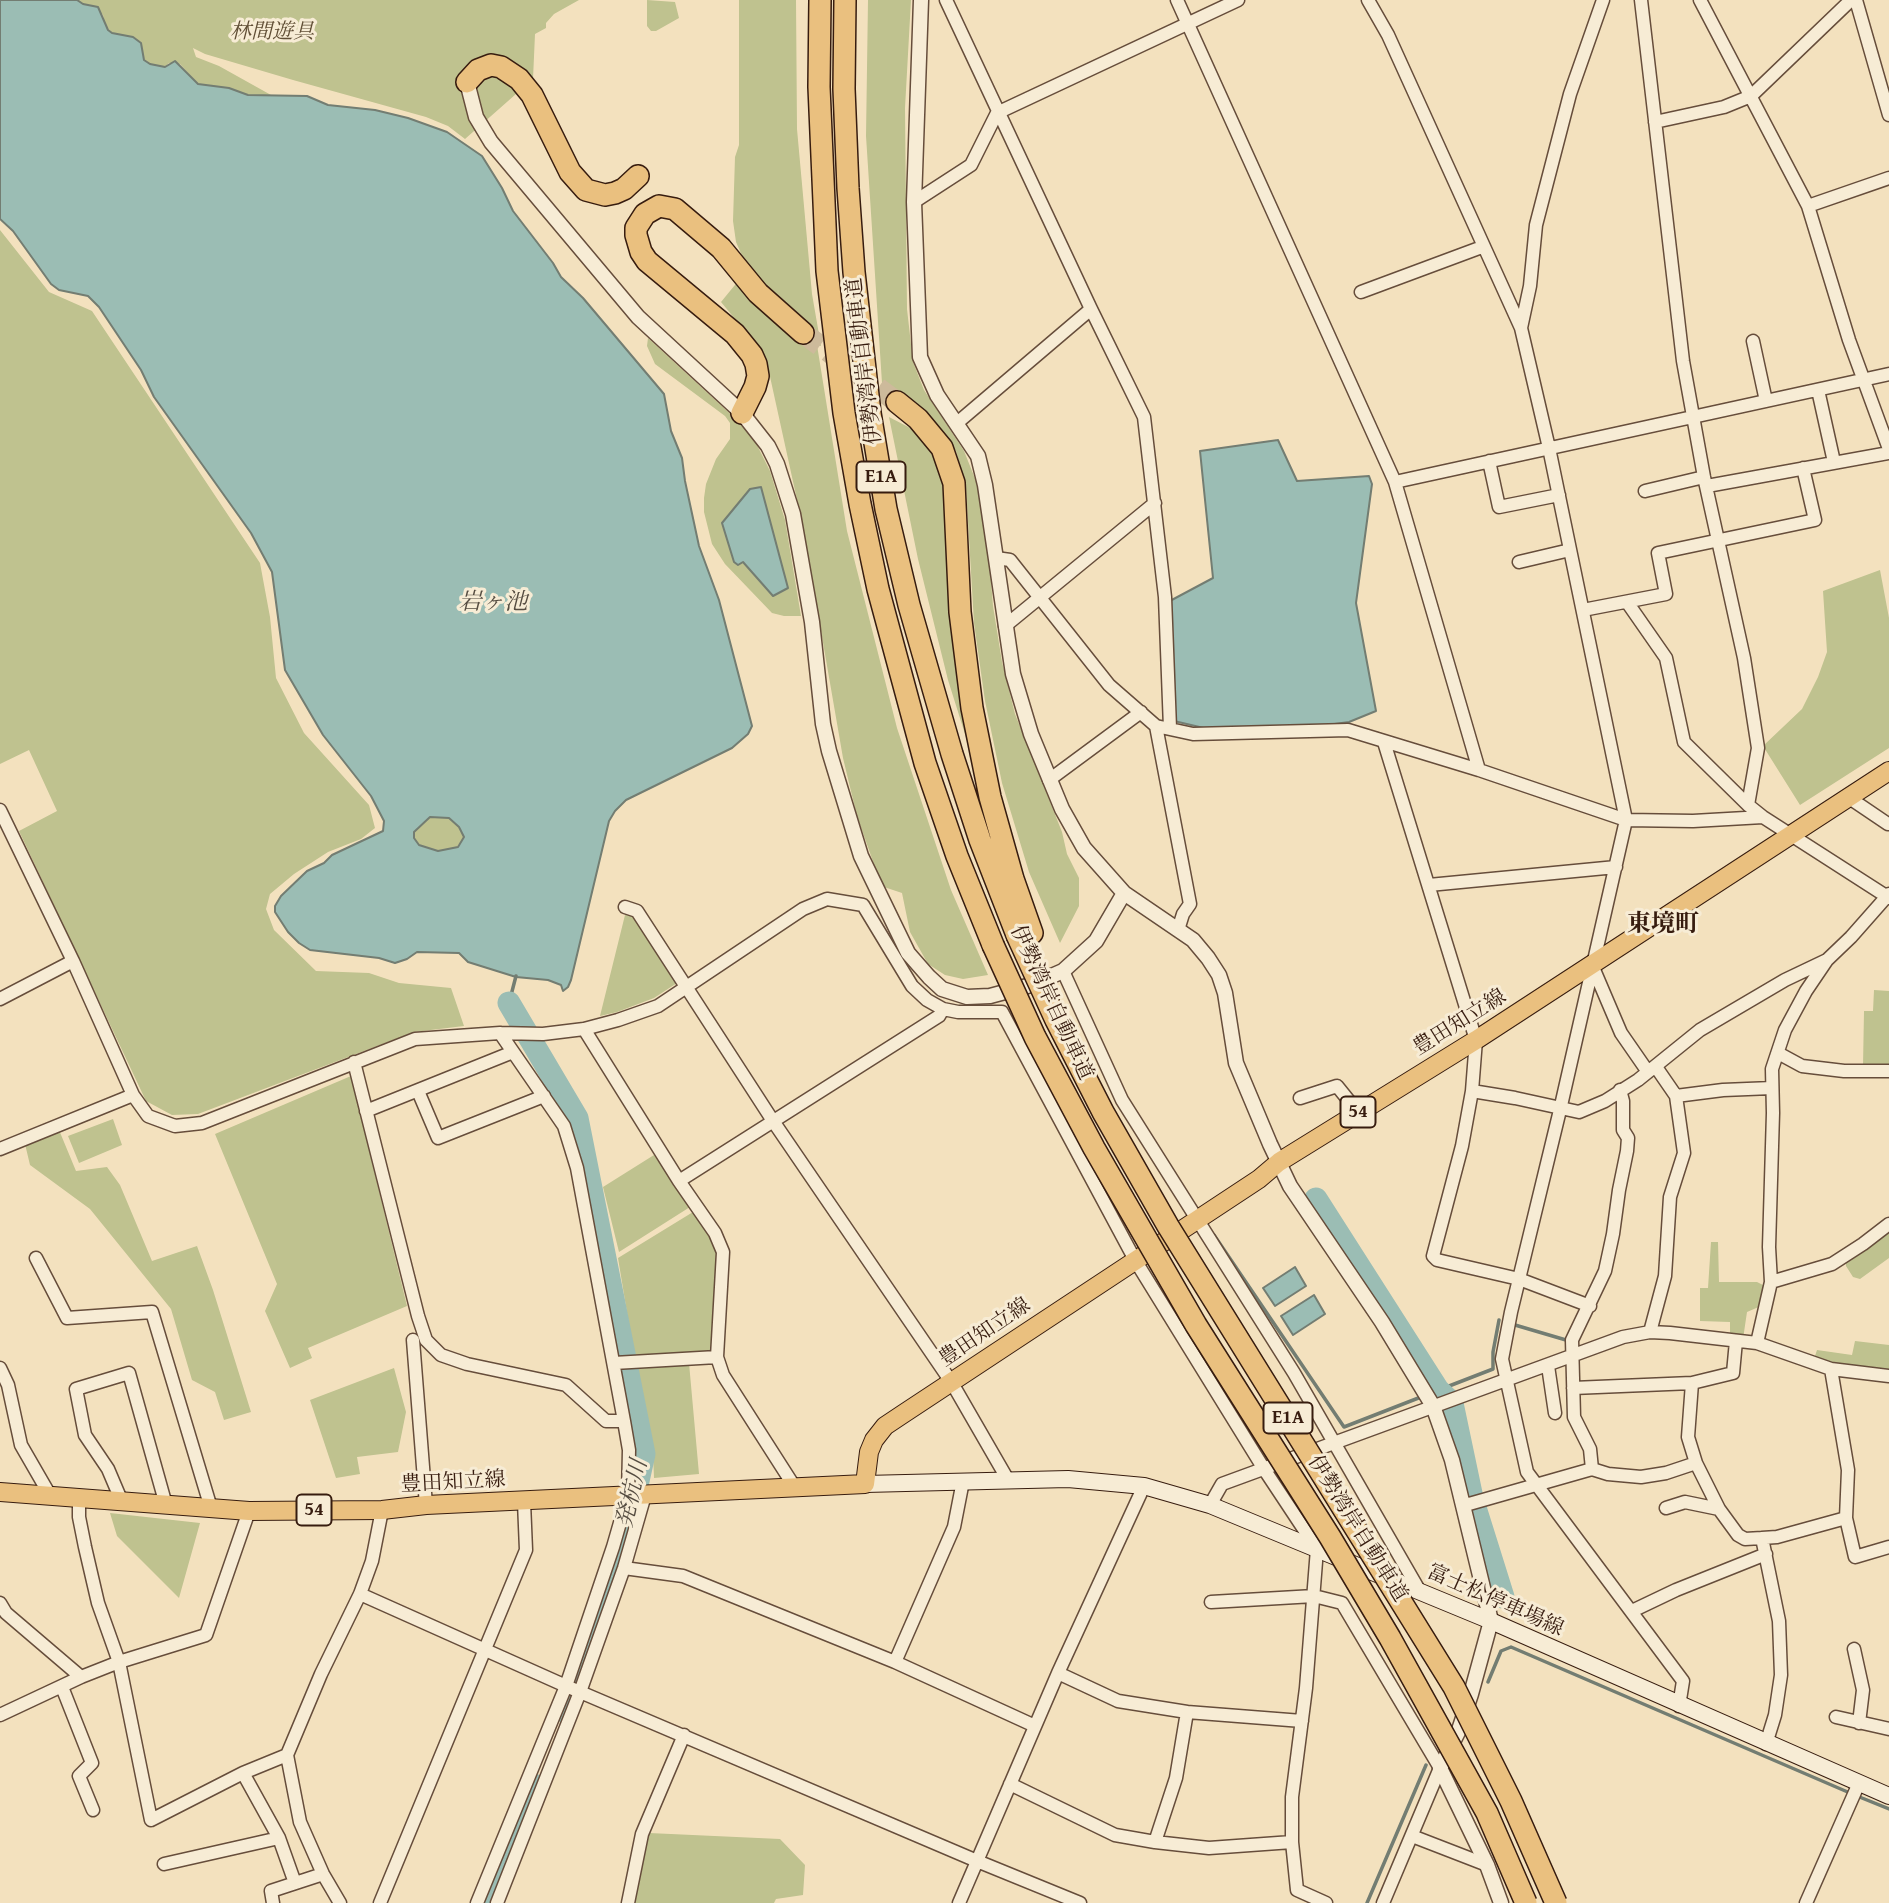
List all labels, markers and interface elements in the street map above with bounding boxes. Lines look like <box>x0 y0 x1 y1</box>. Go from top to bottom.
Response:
park label: 林間遊具 <box>230 20 314 46</box>
street label: 伊勢湾岸自動車道 <box>842 276 888 446</box>
road number: E1A <box>856 462 906 492</box>
water label: 岩ヶ池 <box>459 589 527 617</box>
district label: 東境町 <box>1627 911 1699 939</box>
street label: 伊勢湾岸自動車道 <box>1004 922 1098 1084</box>
street label: 豊田知立線 <box>1409 984 1511 1062</box>
road number: 54 <box>1340 1096 1376 1128</box>
street label: 豊田知立線 <box>934 1293 1036 1373</box>
road number: E1A <box>1264 1402 1312 1434</box>
street label: 伊勢湾岸自動車道 <box>1302 1451 1412 1607</box>
water label: 発杭川 <box>612 1457 654 1531</box>
street label: 豊田知立線 <box>400 1468 506 1498</box>
road number: 54 <box>296 1494 332 1526</box>
street label: 富士松停車場線 <box>1423 1560 1567 1642</box>

